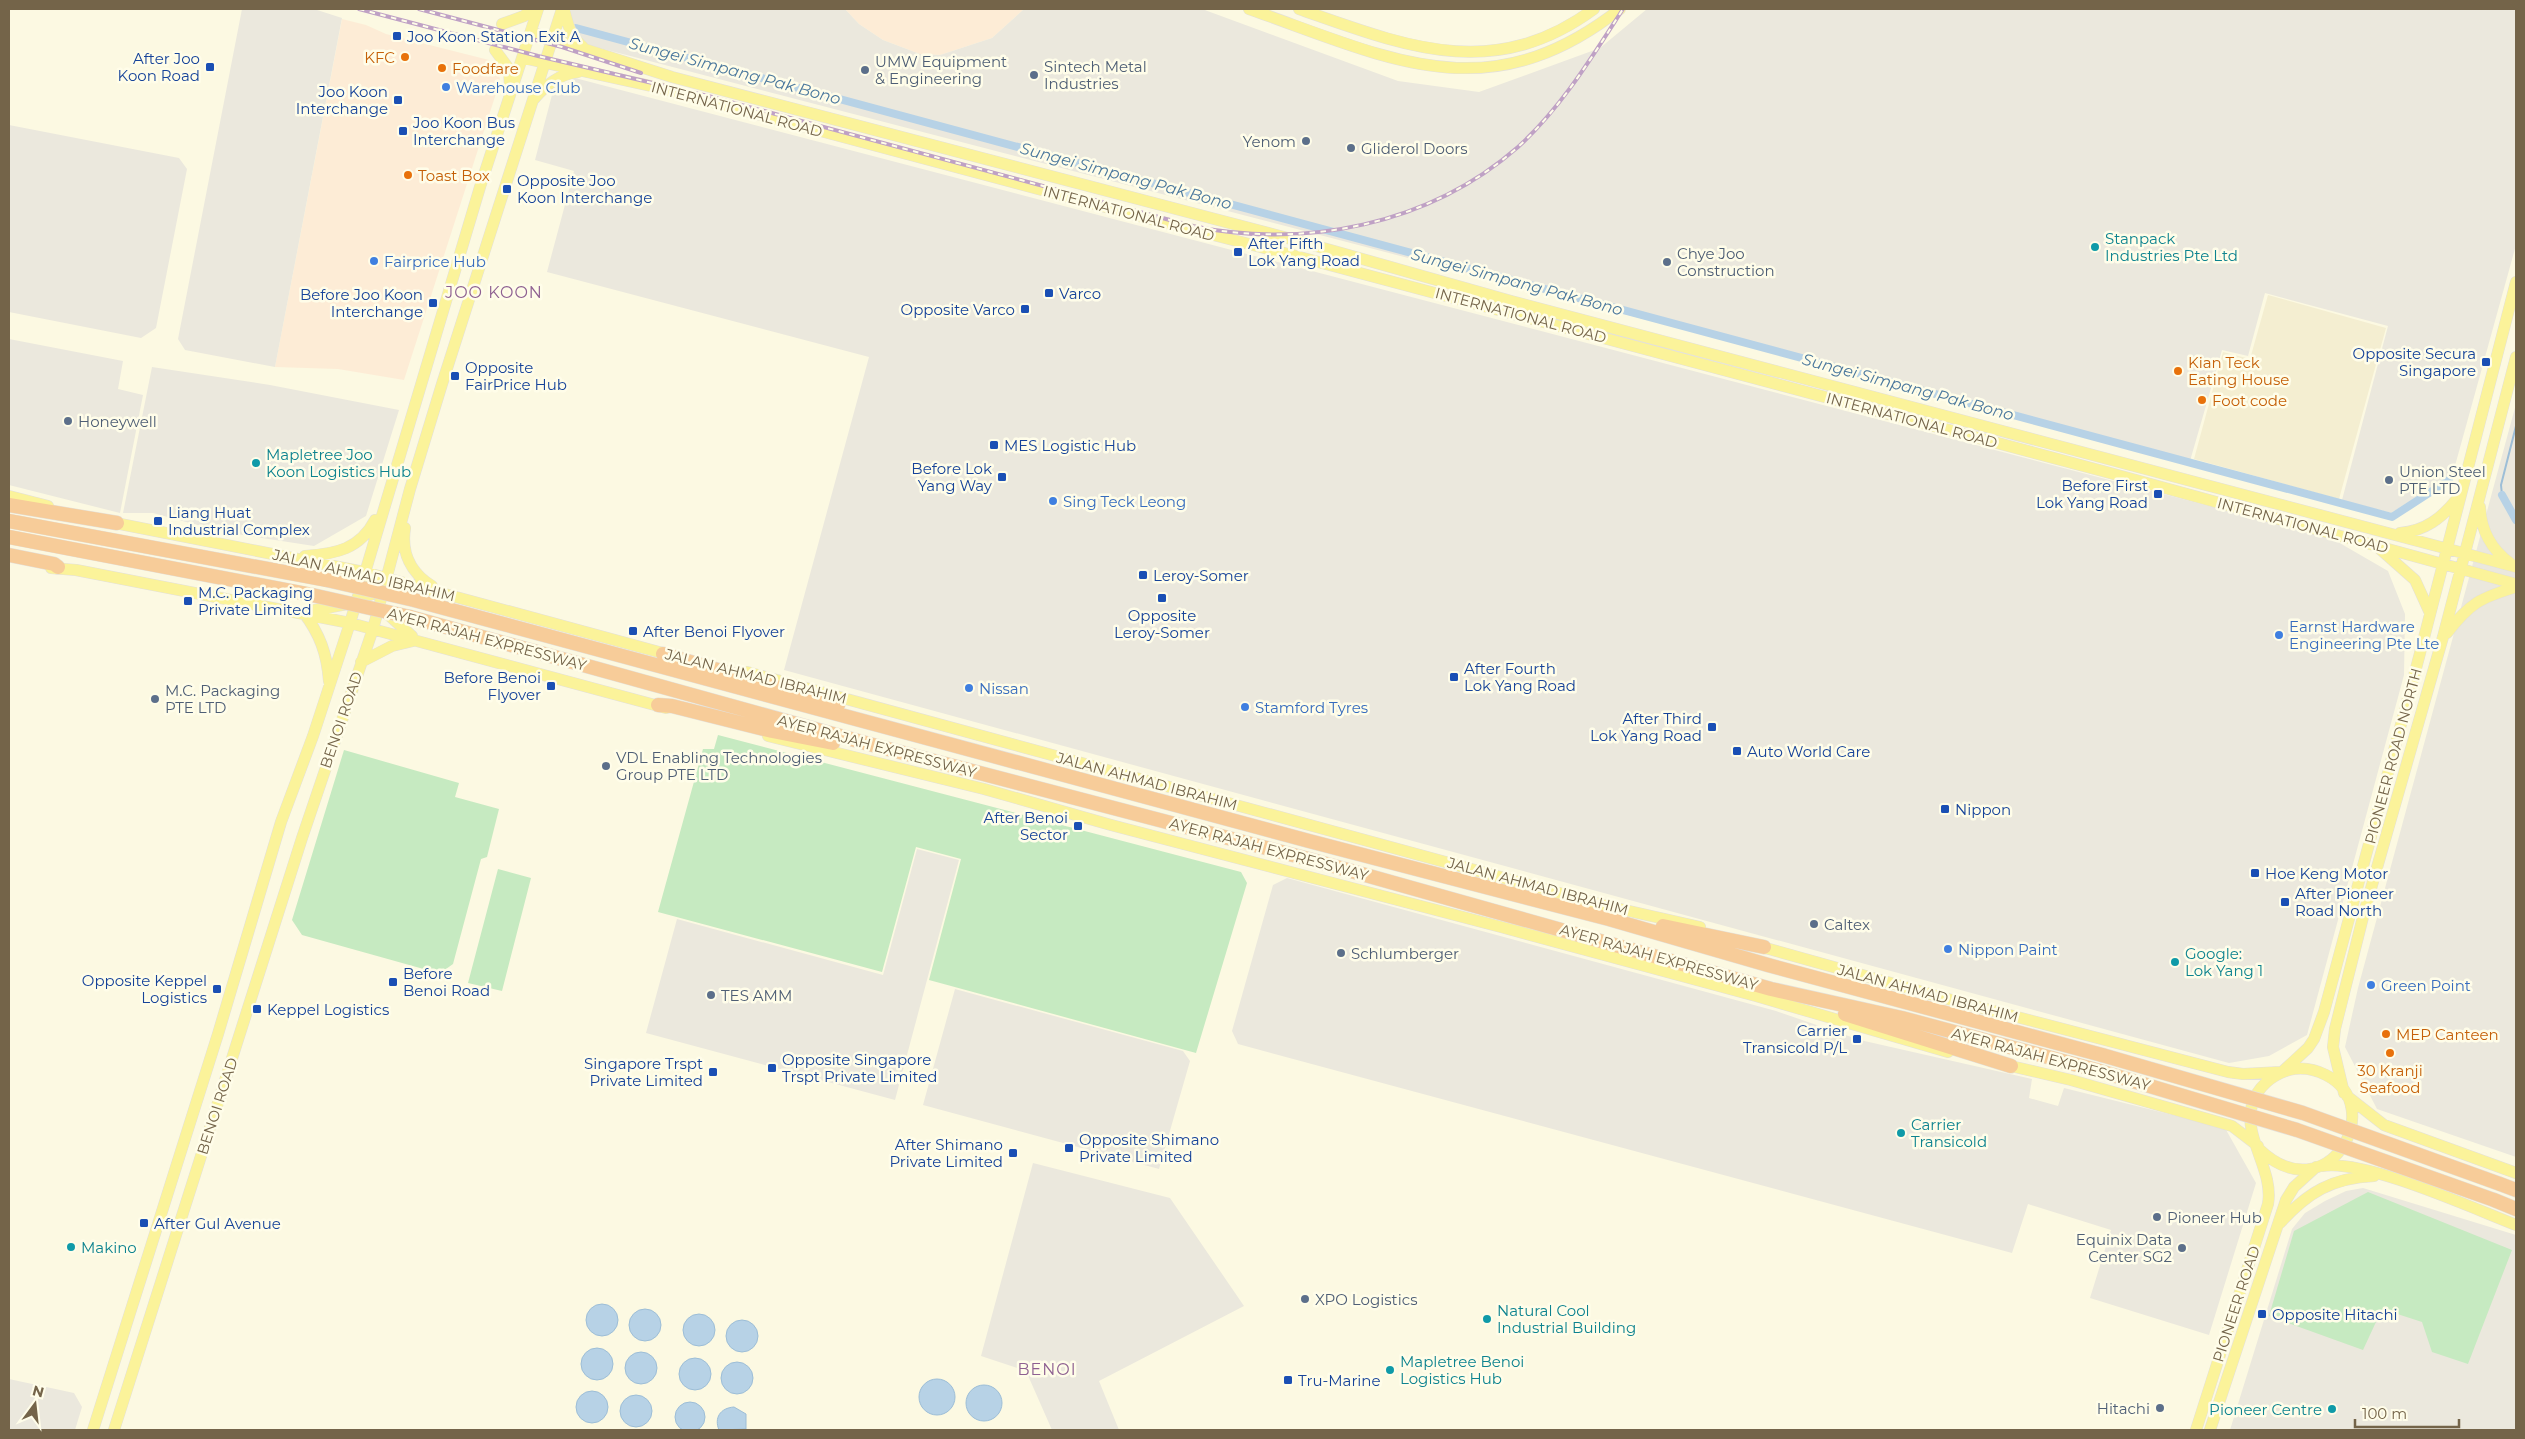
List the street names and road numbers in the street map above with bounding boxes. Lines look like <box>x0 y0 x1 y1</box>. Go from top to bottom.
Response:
street label: INTERNATIONAL ROAD <box>649 77 825 141</box>
street label: INTERNATIONAL ROAD <box>1041 181 1217 245</box>
street label: INTERNATIONAL ROAD <box>1433 283 1609 347</box>
street label: INTERNATIONAL ROAD <box>1824 388 2000 452</box>
street label: INTERNATIONAL ROAD <box>2215 493 2391 557</box>
street label: JALAN AHMAD IBRAHIM <box>270 545 457 605</box>
street label: AYER RAJAH EXPRESSWAY <box>385 603 589 675</box>
street label: JALAN AHMAD IBRAHIM <box>662 644 849 708</box>
street label: PIONEER ROAD NORTH <box>2360 666 2426 846</box>
street label: BENOI ROAD <box>316 669 366 771</box>
street label: AYER RAJAH EXPRESSWAY <box>775 710 979 782</box>
street label: JALAN AHMAD IBRAHIM <box>1053 747 1240 814</box>
street label: AYER RAJAH EXPRESSWAY <box>1167 813 1371 885</box>
street label: JALAN AHMAD IBRAHIM <box>1444 852 1631 919</box>
street label: AYER RAJAH EXPRESSWAY <box>1558 920 1761 995</box>
street label: JALAN AHMAD IBRAHIM <box>1834 959 2021 1026</box>
street label: AYER RAJAH EXPRESSWAY <box>1949 1023 2153 1095</box>
street label: BENOI ROAD <box>192 1055 242 1157</box>
street label: PIONEER ROAD <box>2208 1243 2264 1365</box>

